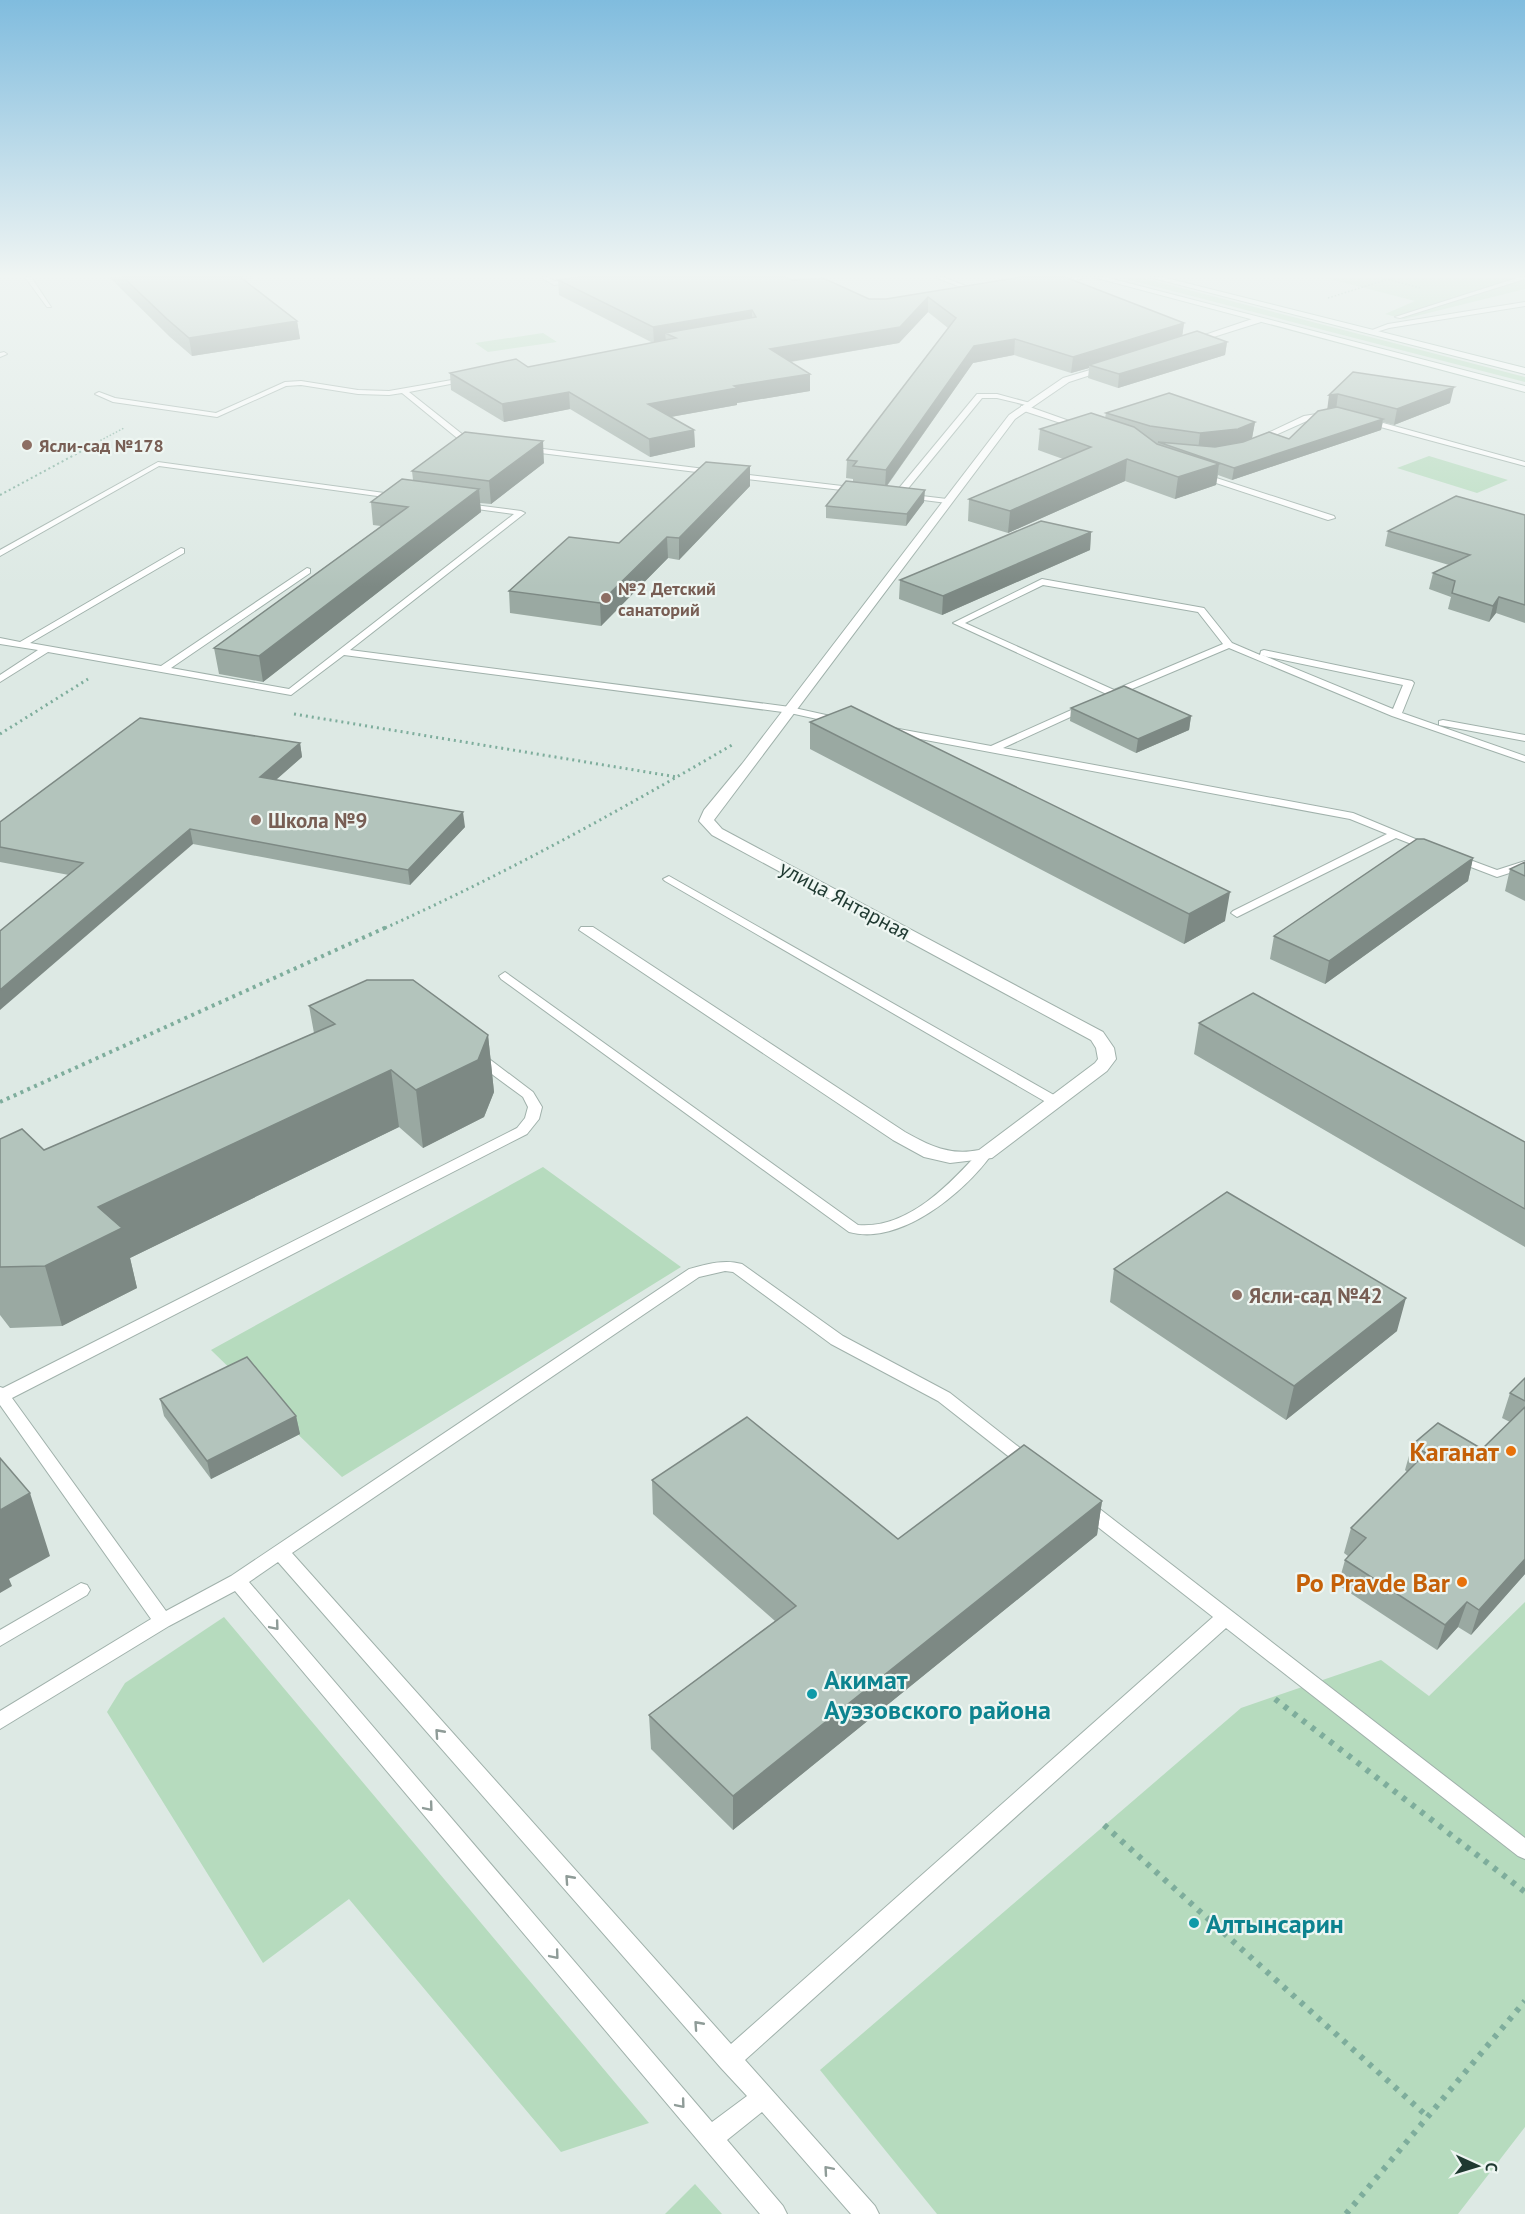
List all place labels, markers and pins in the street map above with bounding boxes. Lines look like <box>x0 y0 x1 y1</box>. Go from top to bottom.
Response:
place label: Ясли-сад №178 <box>39 434 164 457</box>
marker: Ясли-сад №178 <box>20 438 34 452</box>
place label: №2 Детский санаторий <box>618 577 716 621</box>
marker: №2 Детский санаторий <box>599 591 613 605</box>
place label: Школа №9 <box>268 807 367 834</box>
marker: Школа №9 <box>249 813 263 827</box>
place label: Ясли-сад №42 <box>1249 1282 1383 1309</box>
marker: Ясли-сад №42 <box>1230 1288 1244 1302</box>
place label: Каганат <box>1410 1435 1499 1468</box>
marker: Каганат <box>1504 1444 1518 1458</box>
place label: Po Pravde Bar <box>1296 1566 1451 1599</box>
marker: Po Pravde Bar <box>1455 1575 1469 1589</box>
place label: Акимат Ауэзовского района <box>824 1663 1051 1726</box>
marker: Акимат Ауэзовского района <box>805 1687 819 1701</box>
place label: Алтынсарин <box>1206 1907 1344 1940</box>
marker: Алтынсарин <box>1187 1916 1201 1930</box>

